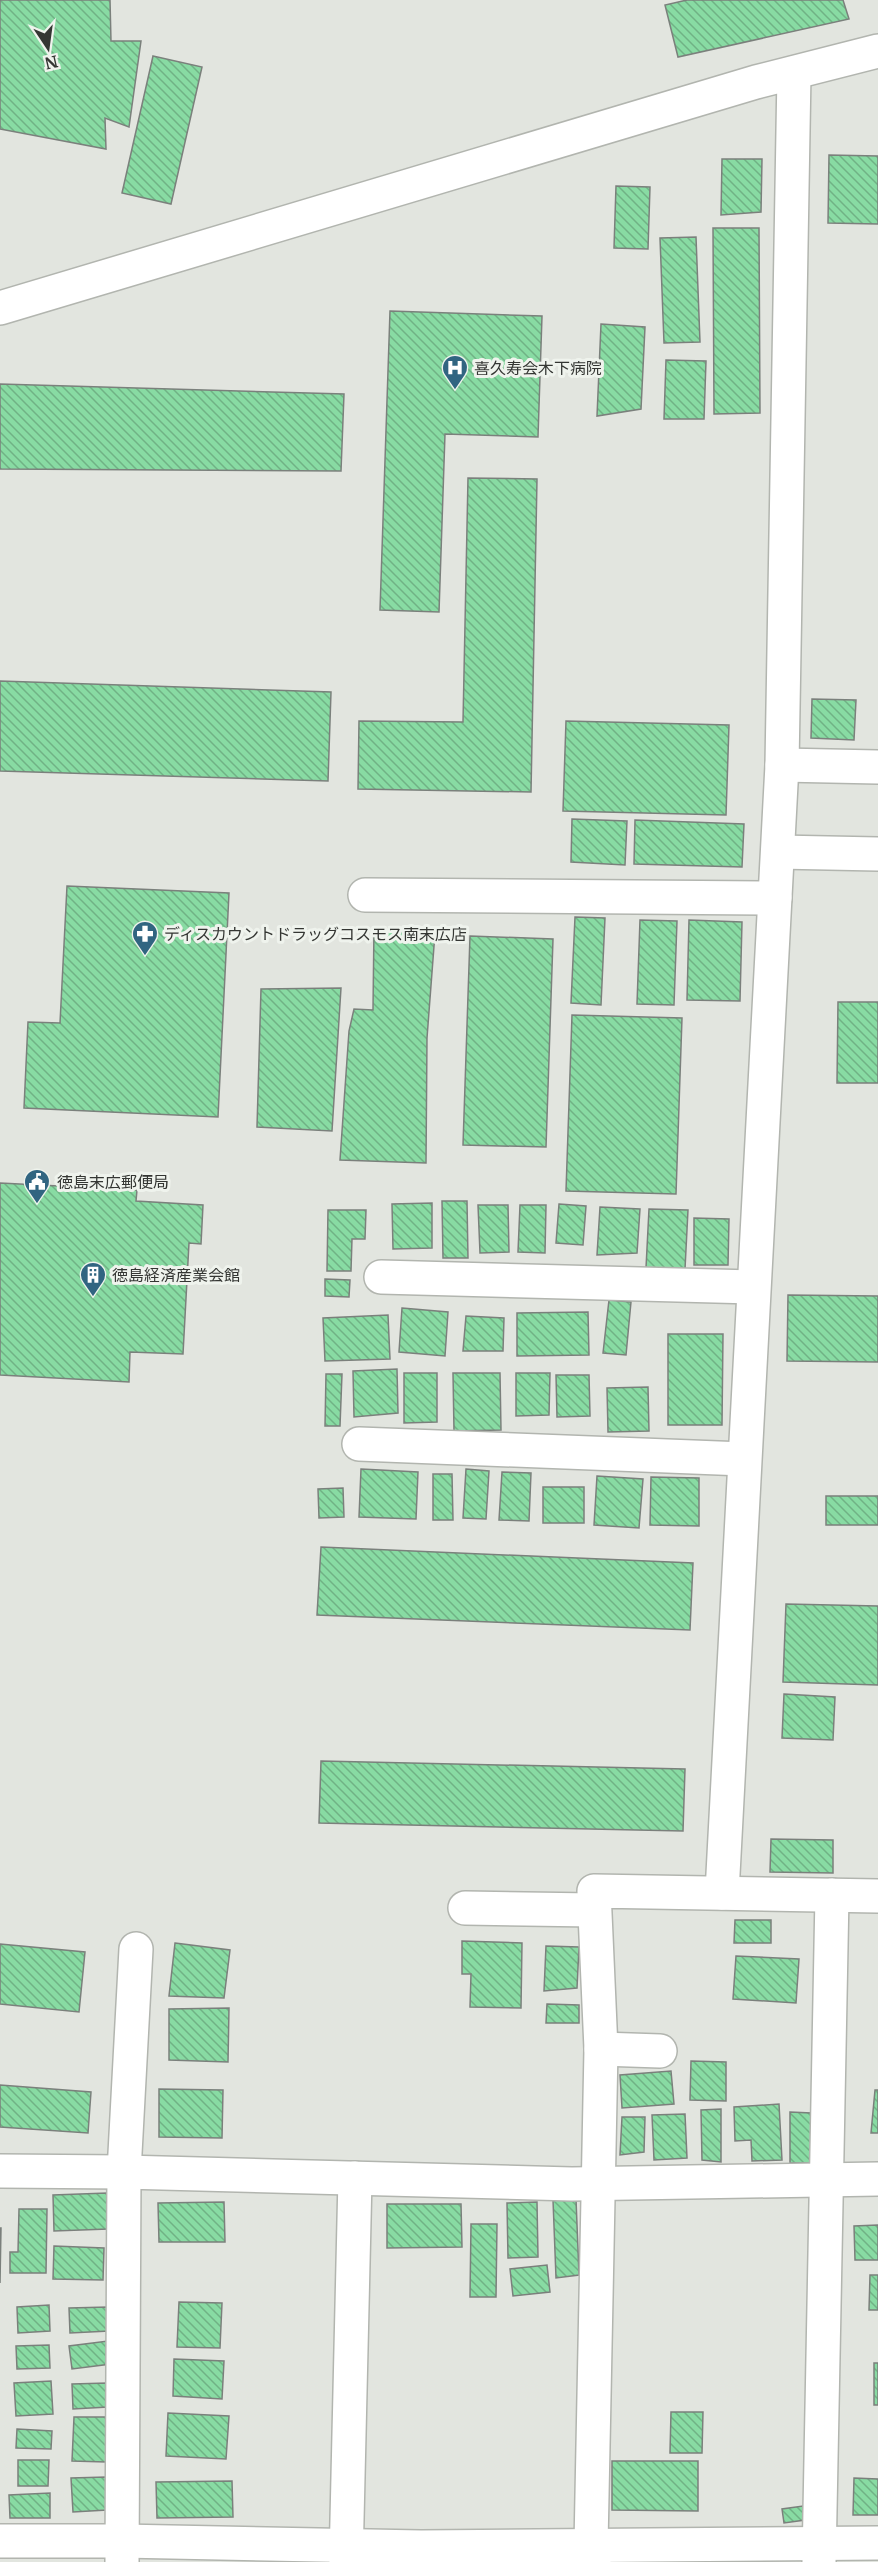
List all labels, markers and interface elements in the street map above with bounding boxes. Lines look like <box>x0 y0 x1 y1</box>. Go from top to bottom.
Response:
north arrow <box>18 18 78 78</box>
text: N <box>43 51 60 74</box>
hospital icon: 喜久寿会木下病院 <box>440 353 470 391</box>
place label: 喜久寿会木下病院 <box>474 358 602 378</box>
pharmacy icon: ディスカウントドラッグコスモス南末広店 <box>130 919 160 957</box>
place label: ディスカウントドラッグコスモス南末広店 <box>164 924 467 944</box>
public building icon: 徳島末広郵便局 <box>22 1167 52 1205</box>
place label: 徳島末広郵便局 <box>57 1172 169 1192</box>
building icon: 徳島経済産業会館 <box>78 1260 108 1298</box>
place label: 徳島経済産業会館 <box>112 1265 240 1285</box>

